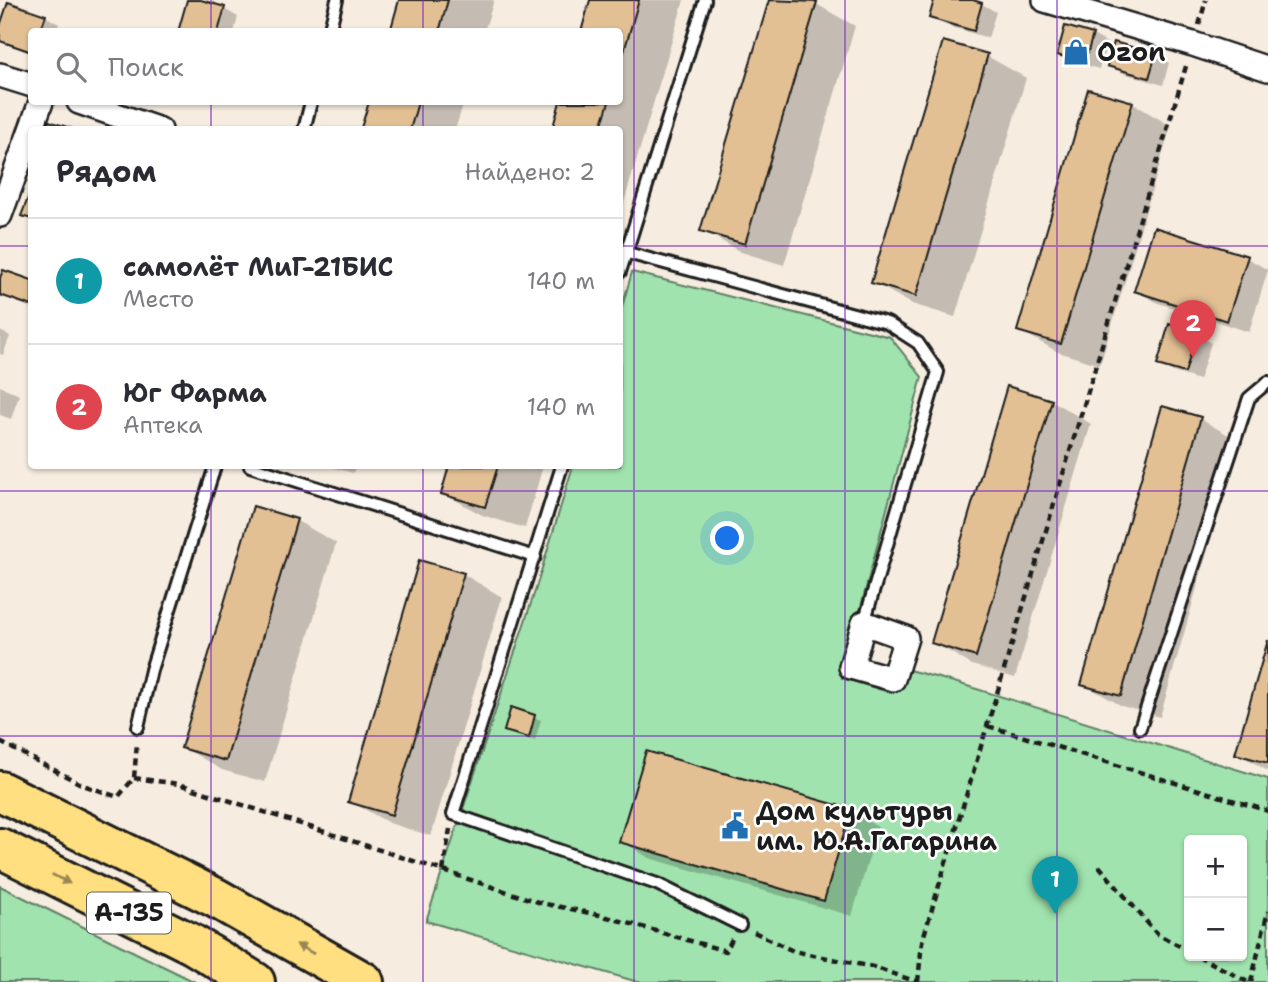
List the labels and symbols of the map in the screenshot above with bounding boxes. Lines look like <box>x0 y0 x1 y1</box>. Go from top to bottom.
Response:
place label: Ozon <box>1097 34 1166 69</box>
shop icon: Ozon <box>1061 37 1091 67</box>
pin: 2 <box>1170 300 1216 358</box>
your location <box>710 521 744 555</box>
place label: Дом культуры им. Ю.А.Гагарина <box>756 793 997 858</box>
public building icon: Дом культуры им. Ю.А.Гагарина <box>720 811 750 841</box>
pin: 1 <box>1032 856 1078 914</box>
one-way arrow <box>51 873 71 884</box>
road number: А-135 <box>87 892 171 933</box>
one-way arrow <box>295 943 315 955</box>

